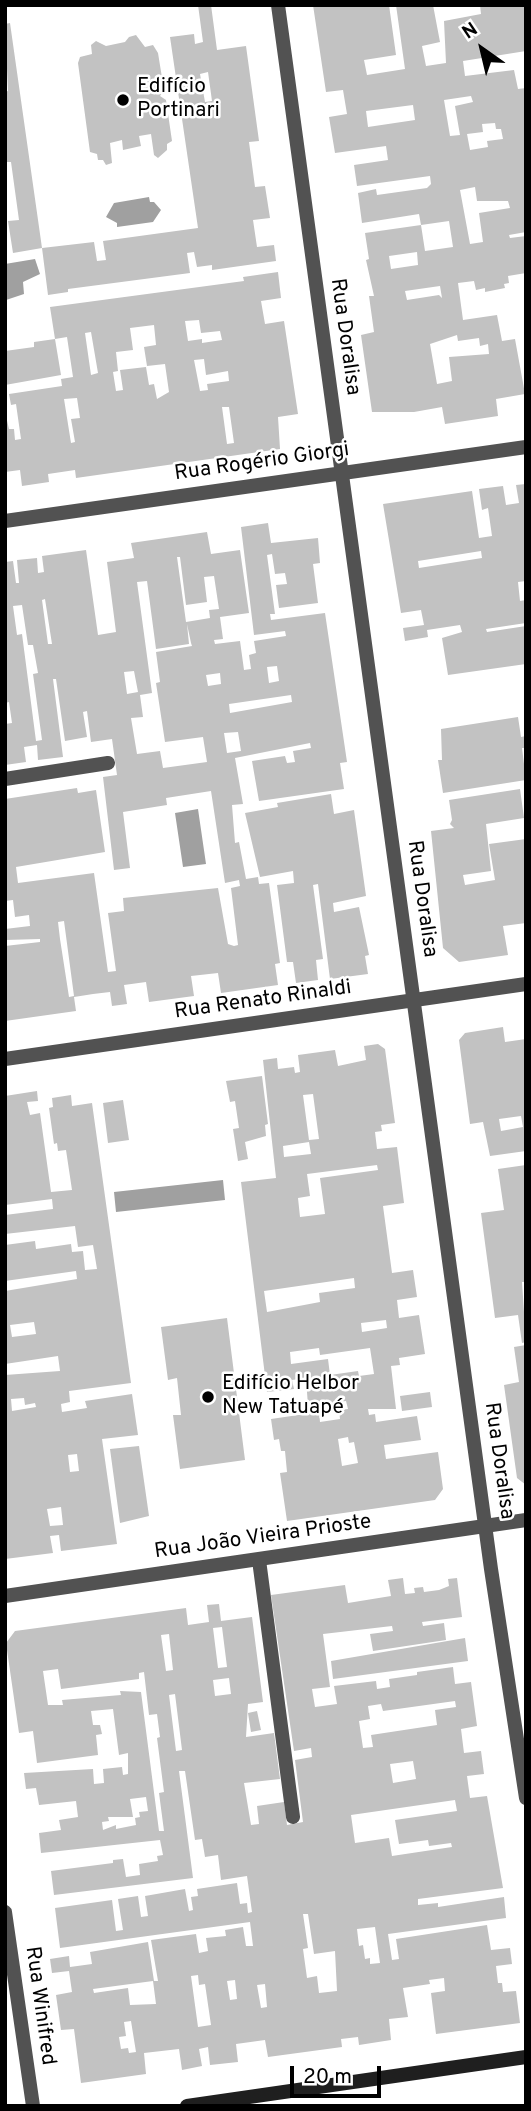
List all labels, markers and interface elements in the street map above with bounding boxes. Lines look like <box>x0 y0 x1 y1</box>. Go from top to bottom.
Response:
north arrow <box>447 14 517 84</box>
text: N <box>458 18 483 45</box>
place label: Edifício Portinari <box>137 75 220 125</box>
marker: Edifício Portinari <box>115 92 131 108</box>
street label: Rua Doralisa <box>323 277 365 397</box>
street label: Rua Rogério Giorgi <box>173 438 351 488</box>
street label: Rua Doralisa <box>400 839 442 959</box>
street label: Rua Renato Rinaldi <box>173 976 353 1026</box>
place label: Edifício Helbor New Tatuapé <box>222 1372 359 1422</box>
marker: Edifício Helbor New Tatuapé <box>200 1389 216 1405</box>
street label: Rua Doralisa <box>477 1401 519 1521</box>
street label: Rua João Vieira Prioste <box>153 1510 373 1566</box>
street label: Rua Winifred <box>18 1945 60 2067</box>
scale bar <box>293 2052 384 2096</box>
text: 20 m <box>303 2064 352 2091</box>

